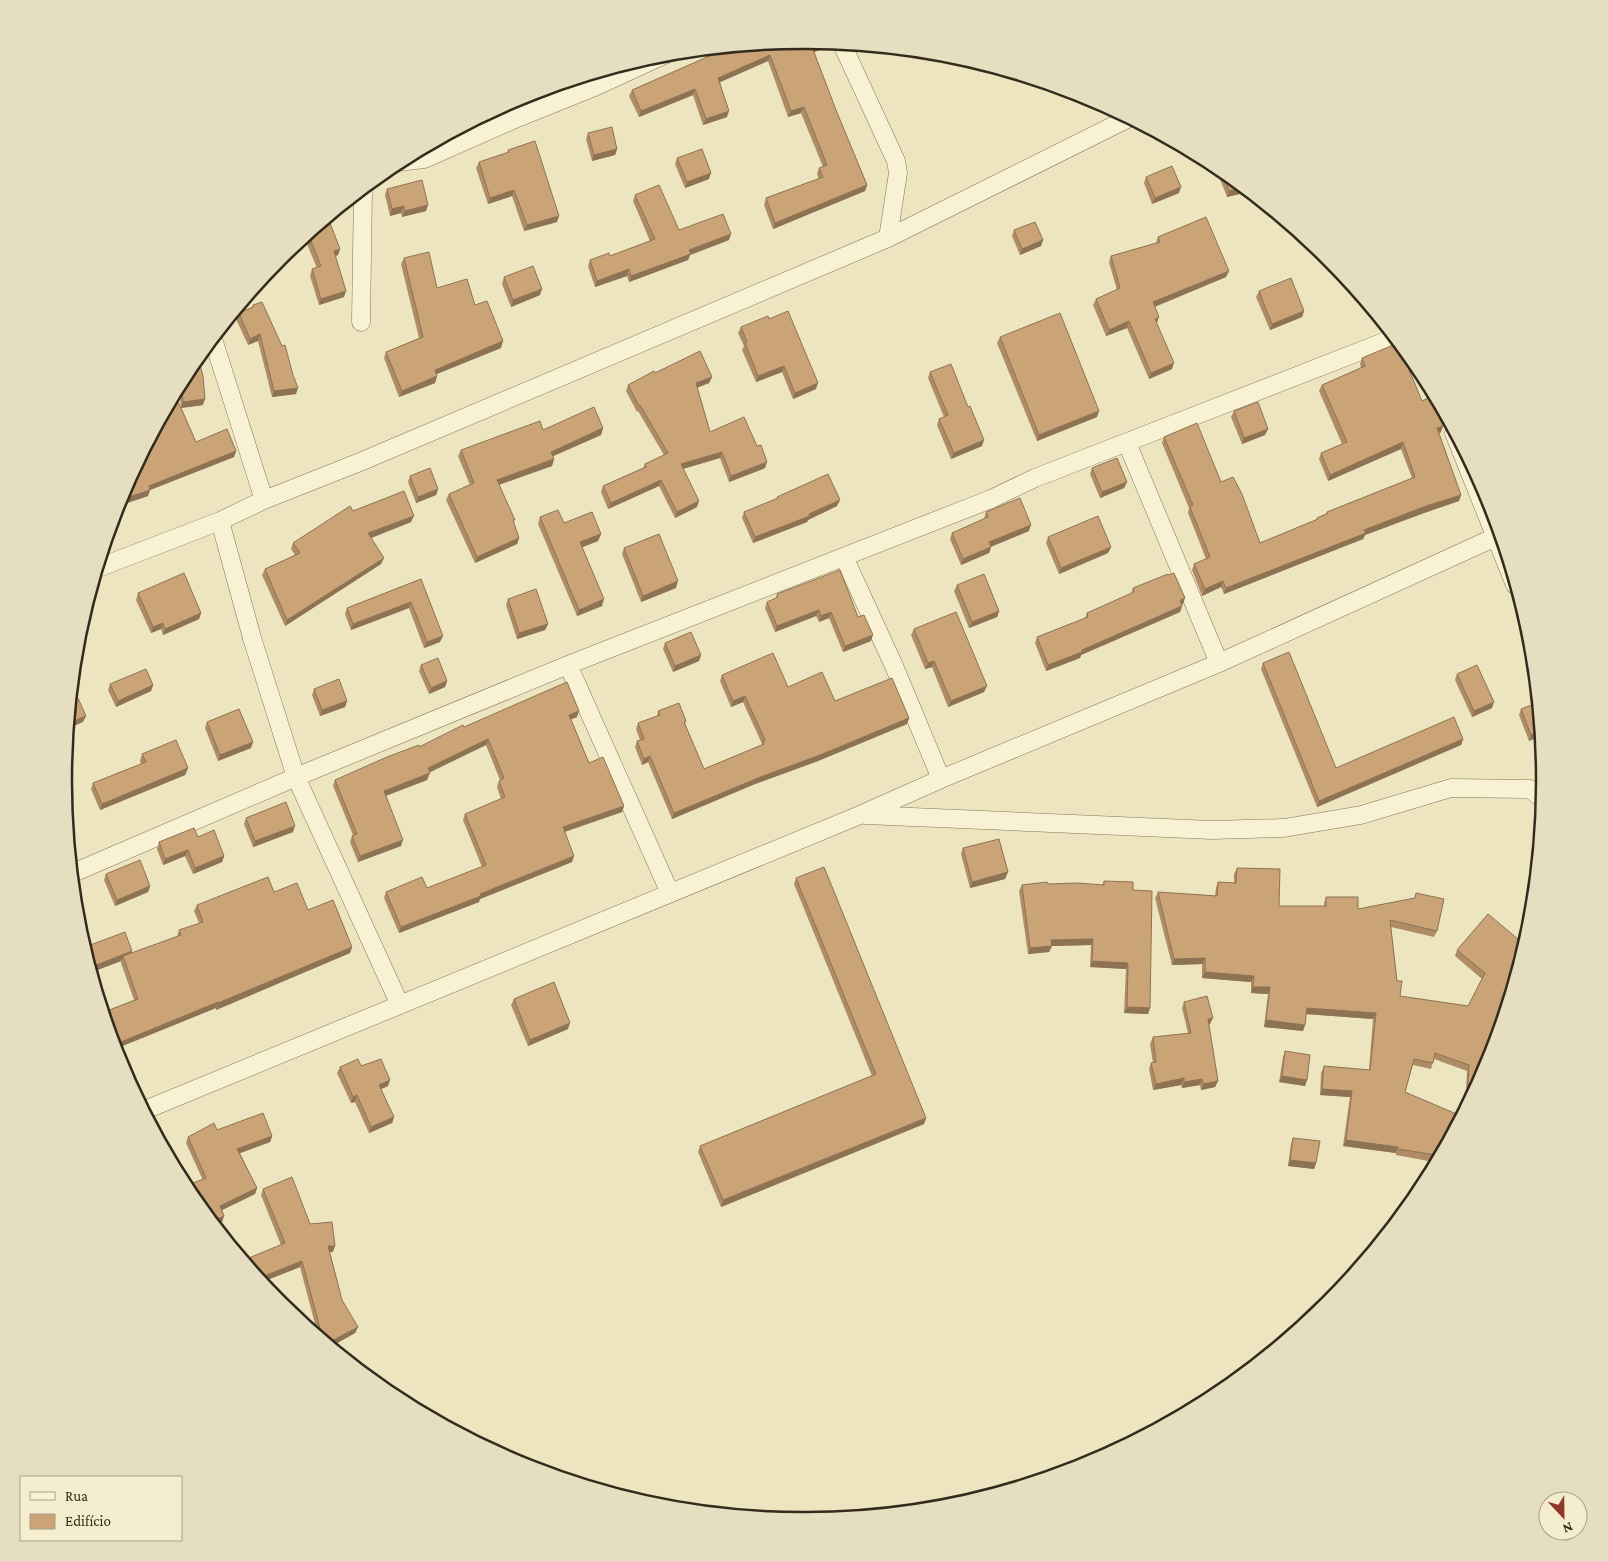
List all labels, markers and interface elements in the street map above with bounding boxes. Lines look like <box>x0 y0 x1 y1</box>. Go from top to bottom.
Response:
legend <box>20 1476 182 1541</box>
text: Rua <box>65 1488 88 1504</box>
north arrow <box>1538 1491 1588 1541</box>
text: Edifício <box>65 1513 111 1529</box>
text: N <box>1560 1519 1575 1537</box>

